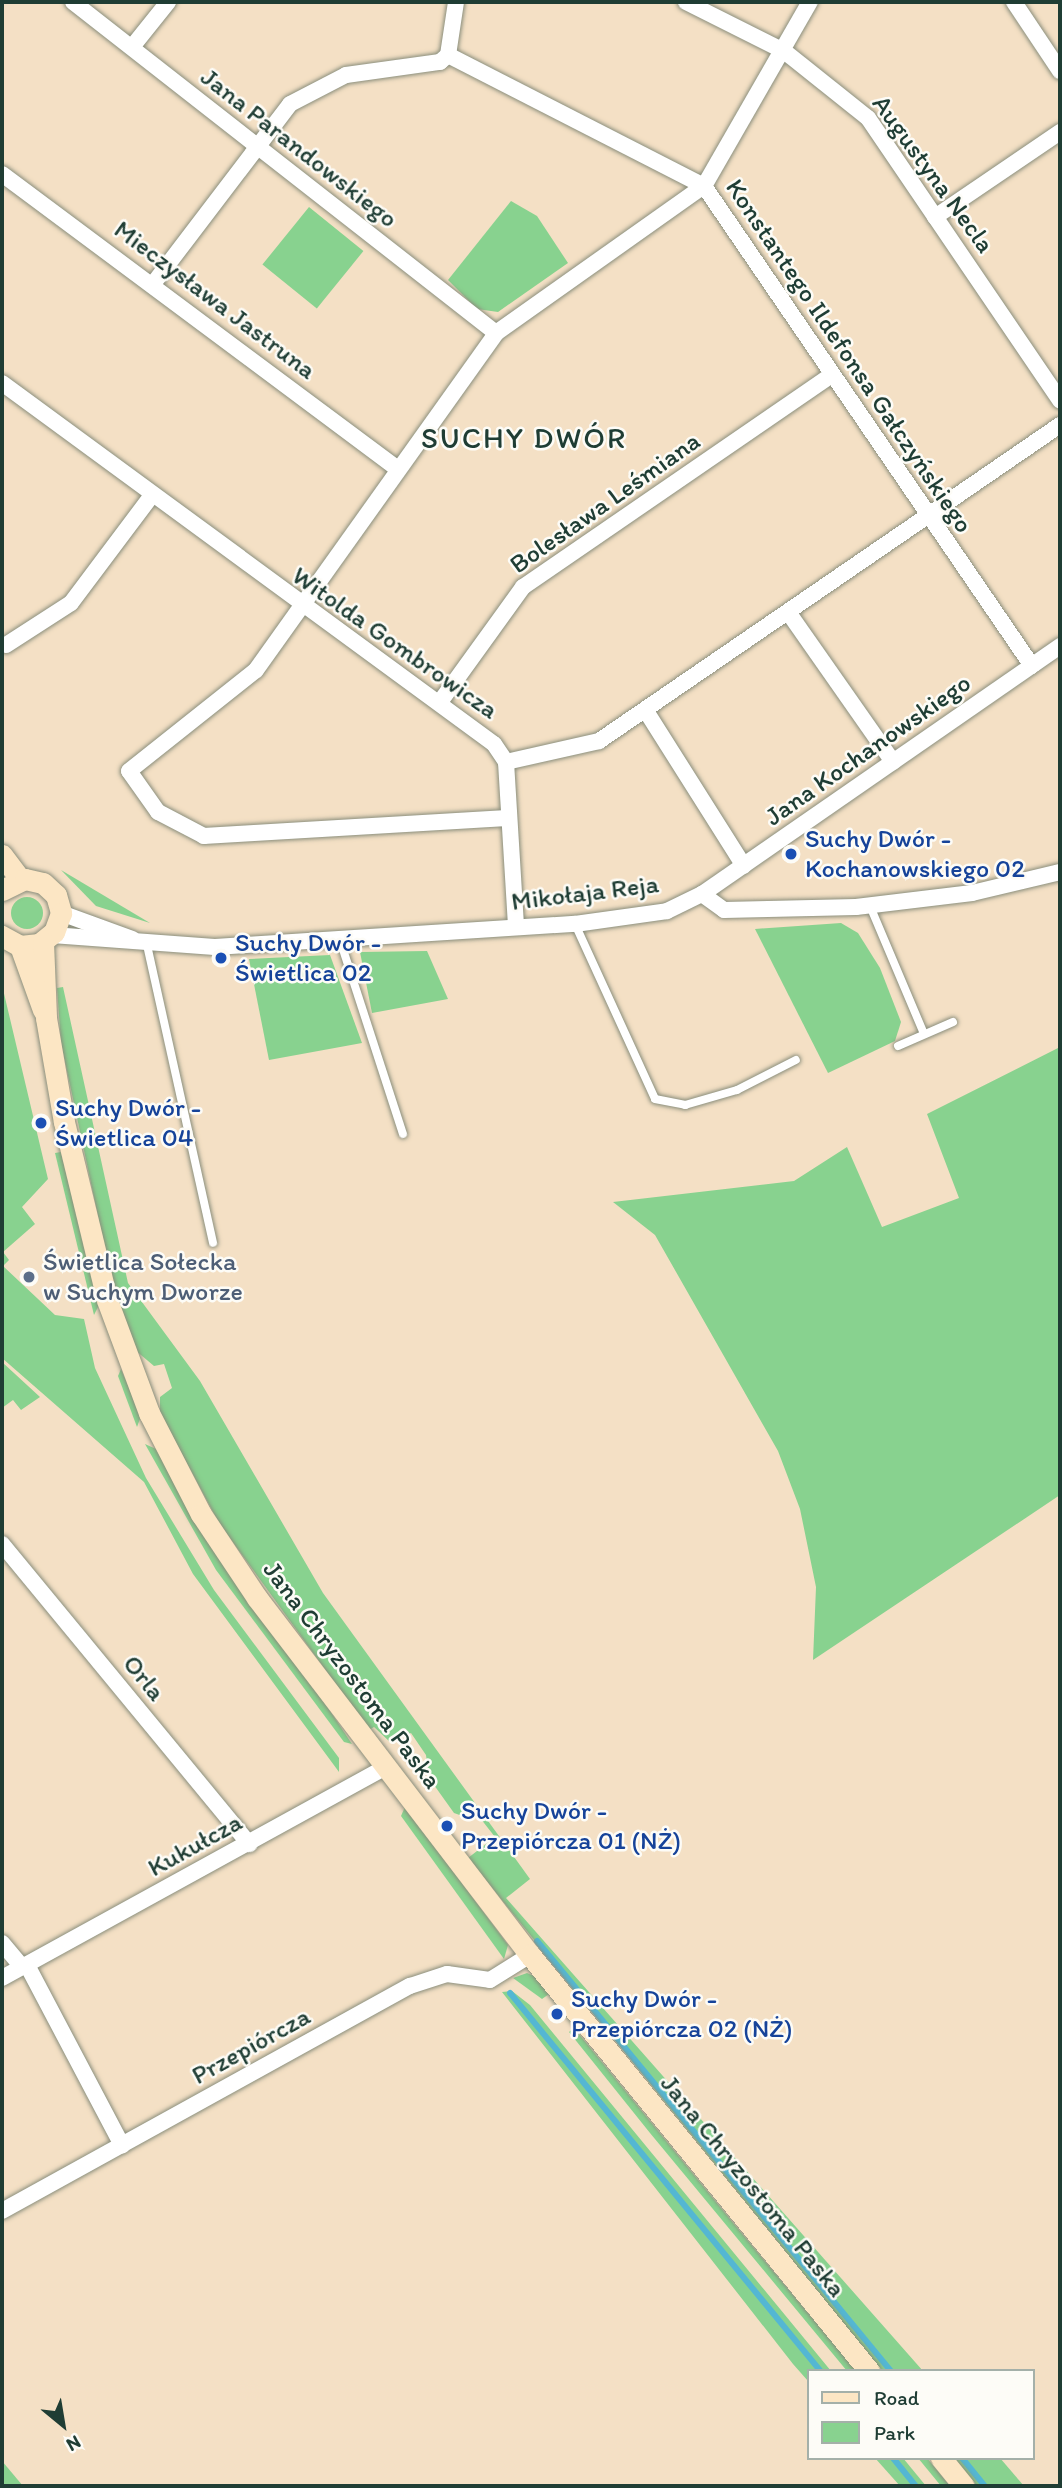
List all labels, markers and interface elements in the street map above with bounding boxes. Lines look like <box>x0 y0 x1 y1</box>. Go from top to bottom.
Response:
street label: Jana Parandowskiego <box>195 62 403 234</box>
street label: Augustyna Necla <box>865 89 1001 259</box>
street label: Konstantego Ildefonsa Gałczyńskiego <box>719 173 979 539</box>
street label: Mieczysława Jastruna <box>108 214 322 386</box>
district label: SUCHY DWÓR <box>422 420 626 456</box>
street label: Bolesława Leśmiana <box>504 425 706 581</box>
street label: Witolda Gombrowicza <box>286 560 504 726</box>
street label: Jana Kochanowskiego <box>759 667 977 833</box>
place label: Suchy Dwór - Kochanowskiego 02 <box>805 823 1025 884</box>
marker: Suchy Dwór - Kochanowskiego 02 <box>783 846 799 862</box>
street label: Mikołaja Reja <box>510 869 660 917</box>
place label: Suchy Dwór - Świetlica 02 <box>235 927 382 988</box>
marker: Suchy Dwór - Świetlica 02 <box>213 950 229 966</box>
place label: Suchy Dwór - Świetlica 04 <box>55 1092 202 1154</box>
marker: Suchy Dwór - Świetlica 04 <box>33 1115 49 1131</box>
place label: Świetlica Sołecka w Suchym Dworze <box>43 1246 243 1308</box>
marker: Świetlica Sołecka w Suchym Dworze <box>21 1269 37 1285</box>
street label: Jana Chryzostoma Paska <box>256 1555 448 1795</box>
street label: Orla <box>116 1649 172 1707</box>
place label: Suchy Dwór - Przepiórcza 01 (NŻ) <box>461 1795 681 1856</box>
street label: Kukułcza <box>142 1806 248 1884</box>
marker: Suchy Dwór - Przepiórcza 01 (NŻ) <box>439 1818 455 1834</box>
place label: Suchy Dwór - Przepiórcza 02 (NŻ) <box>571 1983 793 2044</box>
street label: Przepiórcza <box>186 2001 316 2091</box>
marker: Suchy Dwór - Przepiórcza 02 (NŻ) <box>549 2006 565 2022</box>
street label: Jana Chryzostoma Paska <box>653 2068 853 2304</box>
legend <box>806 2369 1034 2460</box>
text: Road <box>874 2385 919 2410</box>
north arrow <box>28 2390 98 2460</box>
text: Park <box>874 2420 915 2445</box>
text: N <box>62 2430 85 2457</box>

